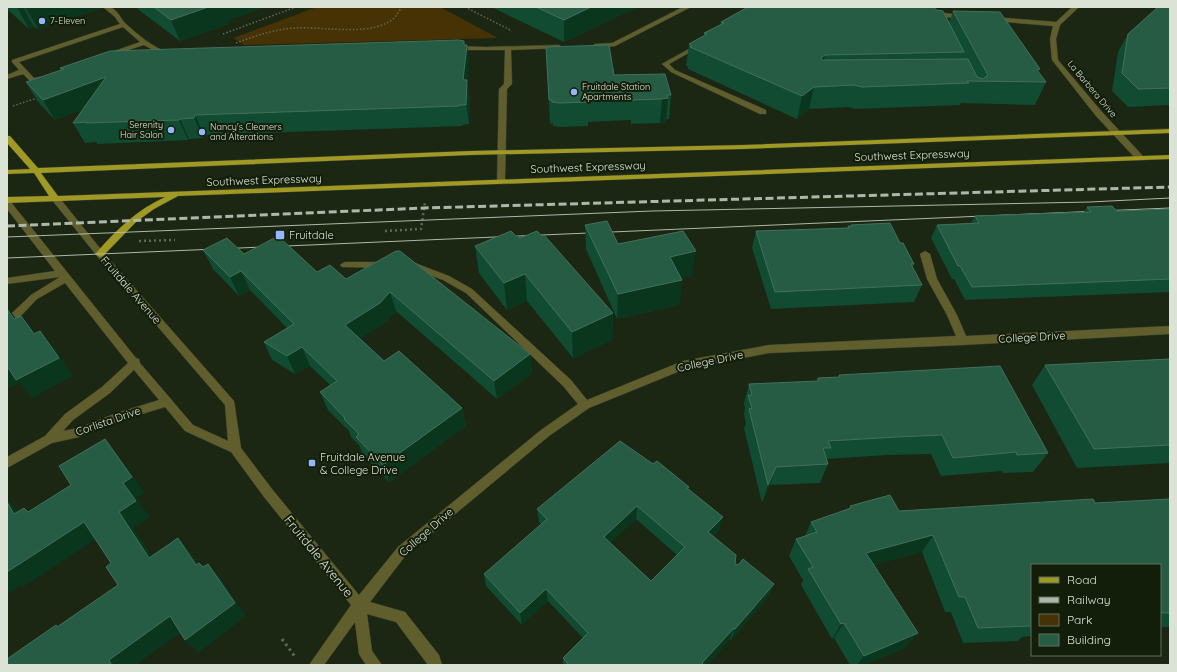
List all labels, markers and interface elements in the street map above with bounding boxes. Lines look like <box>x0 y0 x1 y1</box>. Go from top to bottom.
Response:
place label: 7-Eleven <box>50 15 85 26</box>
marker: 7-Eleven <box>37 16 47 26</box>
street label: La Barbera Drive <box>1065 58 1119 119</box>
place label: Fruitdale Station Apartments <box>582 81 650 102</box>
marker: Fruitdale Station Apartments <box>569 87 579 97</box>
place label: Serenity Hair Salon <box>120 119 163 140</box>
place label: Nancy's Cleaners and Alterations <box>210 121 282 142</box>
marker: Serenity Hair Salon <box>166 125 176 135</box>
marker: Nancy's Cleaners and Alterations <box>197 127 207 137</box>
street label: Southwest Expressway <box>854 146 970 164</box>
street label: Southwest Expressway <box>530 158 646 176</box>
street label: Southwest Expressway <box>206 171 322 189</box>
place label: Fruitdale <box>289 228 334 242</box>
marker: Fruitdale <box>274 229 286 241</box>
street label: Fruitdale Avenue <box>98 253 164 327</box>
street label: College Drive <box>998 328 1066 346</box>
street label: College Drive <box>676 347 744 375</box>
street label: Corlista Drive <box>74 403 142 439</box>
place label: Fruitdale Avenue & College Drive <box>320 450 405 477</box>
marker: Fruitdale Avenue & College Drive <box>307 458 317 468</box>
street label: College Drive <box>396 505 456 559</box>
street label: Fruitdale Avenue <box>281 512 357 600</box>
legend <box>1031 564 1161 656</box>
text: Road <box>1067 572 1097 587</box>
text: Railway <box>1067 592 1111 607</box>
text: Park <box>1067 612 1092 627</box>
text: Building <box>1067 632 1111 647</box>

